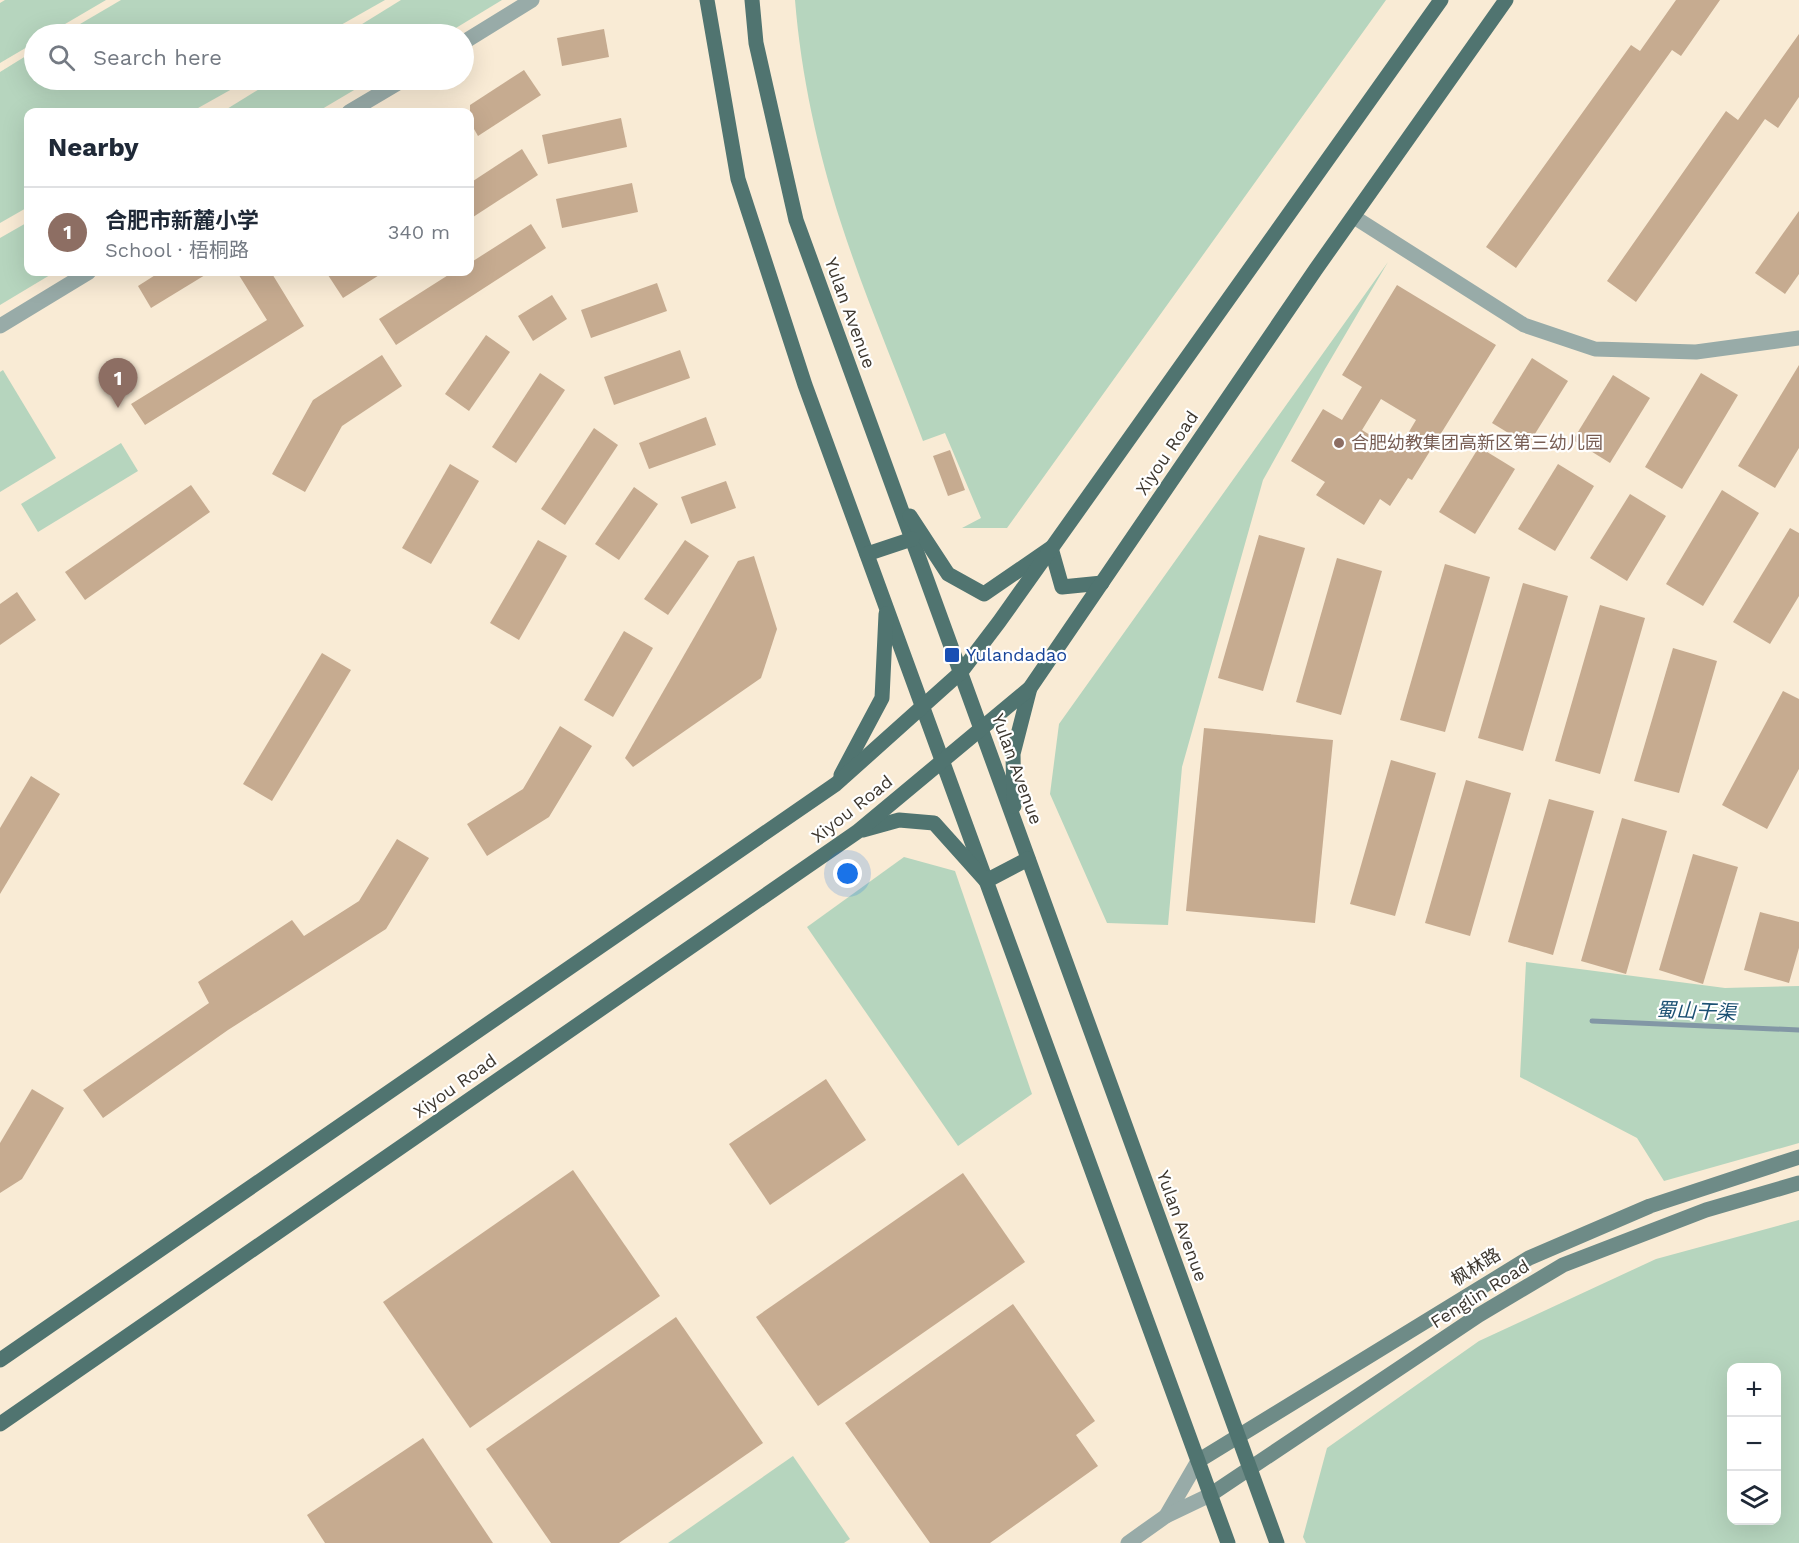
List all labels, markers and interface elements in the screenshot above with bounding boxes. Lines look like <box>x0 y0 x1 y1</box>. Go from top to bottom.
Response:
search box <box>24 24 474 90</box>
icon: search <box>45 41 78 74</box>
text: Search here <box>93 45 222 70</box>
text: Nearby <box>48 132 139 162</box>
text: 合肥市新麓小学 <box>105 208 259 233</box>
text: 1 <box>63 220 72 244</box>
text: 340 m <box>388 220 450 244</box>
text: School · 梧桐路 <box>105 238 249 262</box>
street label: Yulan Avenue <box>821 255 880 371</box>
pin: 1 <box>98 358 138 408</box>
street label: Xiyou Road <box>1131 407 1202 499</box>
place label: 合肥幼教集团高新区第三幼儿园 <box>1351 432 1603 453</box>
marker: 合肥幼教集团高新区第三幼儿园 <box>1332 436 1346 450</box>
place label: Yulandadao <box>966 644 1067 665</box>
marker: Yulandadao <box>943 646 961 664</box>
street label: Yulan Avenue <box>988 711 1047 827</box>
street label: Xiyou Road <box>807 771 896 847</box>
your location <box>833 859 862 888</box>
water label: 蜀山干渠 <box>1656 998 1739 1024</box>
street label: Xiyou Road <box>409 1049 500 1122</box>
street label: Yulan Avenue <box>1153 1168 1212 1284</box>
street label: 枫林路 <box>1447 1243 1504 1290</box>
street label: Fenglin Road <box>1426 1255 1533 1332</box>
map controls <box>1727 1363 1781 1525</box>
button: + <box>1727 1363 1781 1417</box>
button: − <box>1727 1417 1781 1471</box>
button: layers <box>1727 1471 1781 1525</box>

